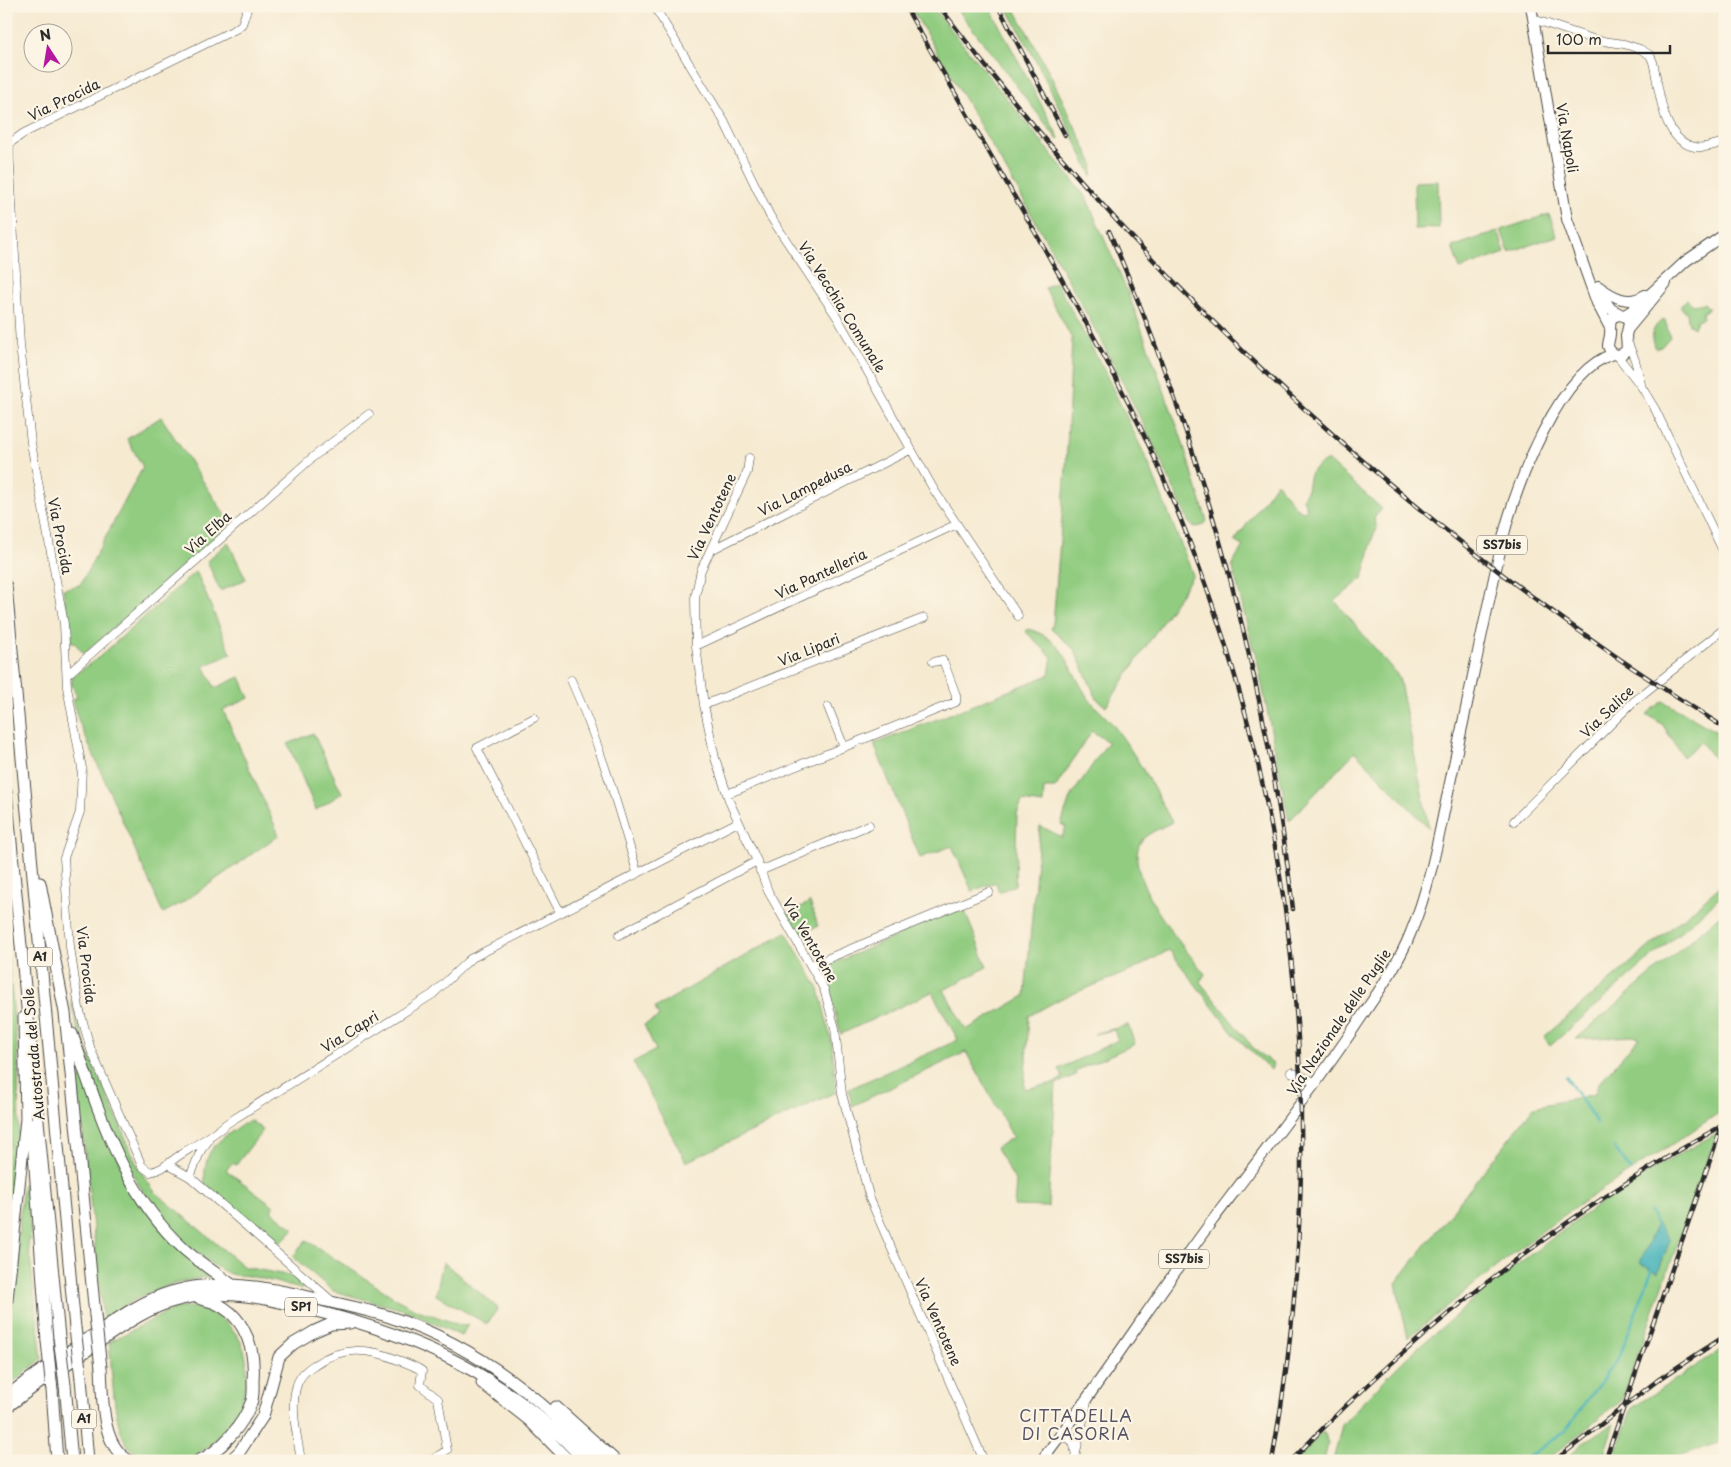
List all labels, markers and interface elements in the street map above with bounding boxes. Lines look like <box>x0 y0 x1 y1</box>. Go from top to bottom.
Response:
north arrow <box>22 22 72 72</box>
scale bar <box>1548 22 1671 54</box>
text: N <box>38 23 53 46</box>
text: 100 m <box>1556 27 1602 50</box>
street label: Via Procida <box>24 73 104 126</box>
street label: Via Napoli <box>1551 101 1584 175</box>
street label: Via Vecchia Comunale <box>793 237 892 377</box>
street label: Via Lampedusa <box>754 456 856 521</box>
street label: Via Ventotene <box>682 469 741 564</box>
street label: Via Procida <box>43 496 78 576</box>
street label: Via Elba <box>180 506 236 559</box>
road number: SS7bis <box>1477 536 1527 554</box>
street label: Via Pantelleria <box>771 543 870 604</box>
street label: Via Lipari <box>775 628 843 671</box>
street label: Via Salice <box>1575 681 1638 743</box>
street label: Via Ventotene <box>778 894 843 986</box>
street label: Via Procida <box>71 925 102 1005</box>
street label: Via Nazionale delle Puglie <box>1282 944 1396 1099</box>
road number: A1 <box>28 948 52 966</box>
street label: Autostrada del Sole <box>17 987 50 1121</box>
street label: Via Capri <box>317 1006 383 1058</box>
road number: SS7bis <box>1159 1250 1209 1268</box>
street label: Via Ventotene <box>910 1274 967 1369</box>
road number: SP1 <box>285 1298 317 1316</box>
district label: CITTADELLA DI CASORIA <box>1019 1403 1133 1445</box>
road number: A1 <box>72 1410 96 1428</box>

